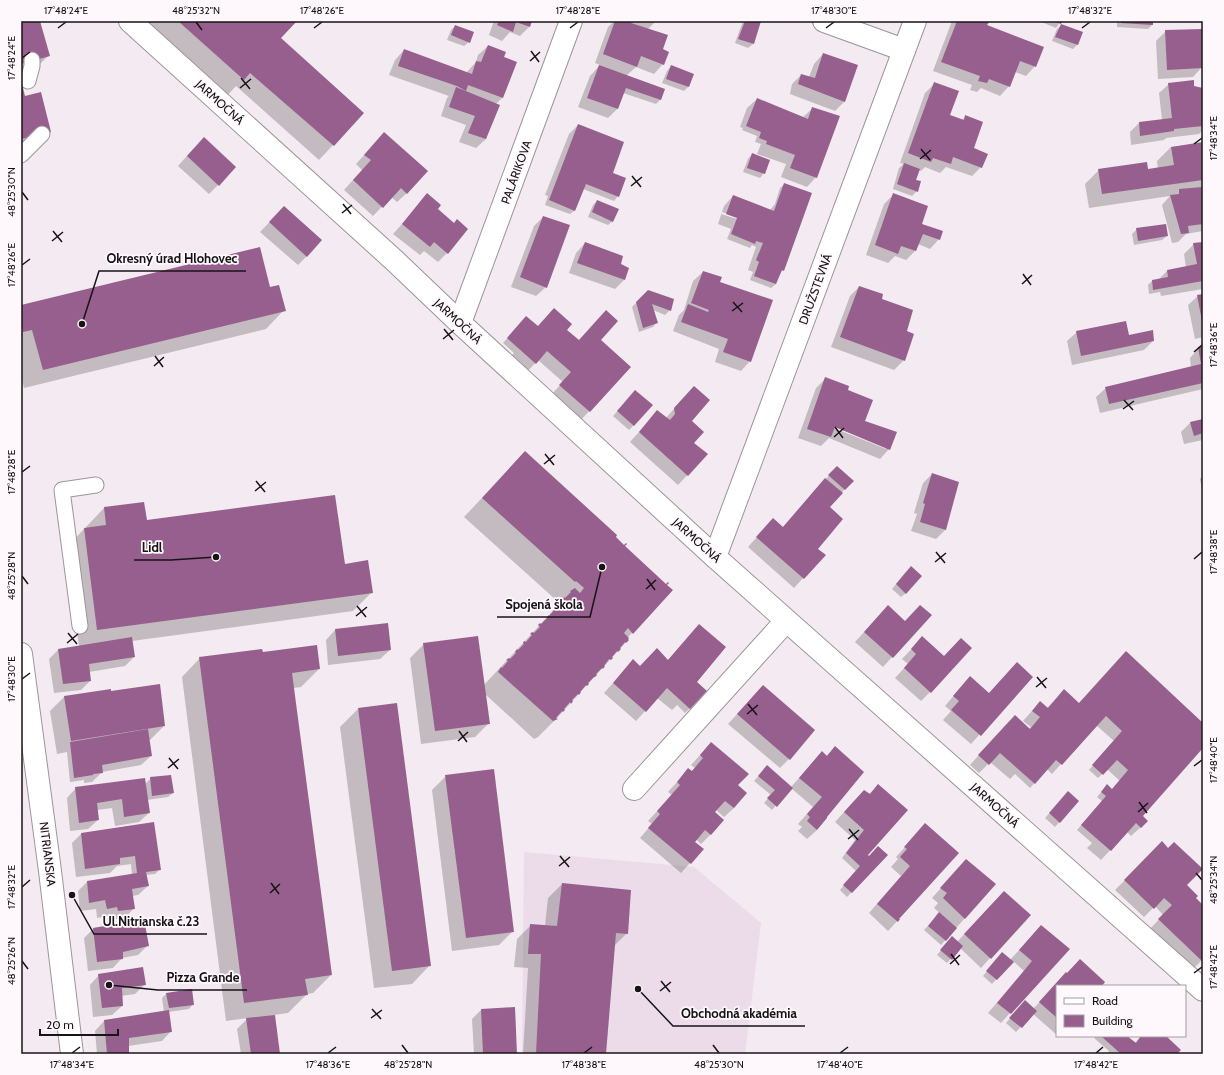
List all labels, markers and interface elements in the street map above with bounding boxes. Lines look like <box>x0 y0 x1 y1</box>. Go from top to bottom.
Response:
text: 17°48'24"E <box>44 4 89 17</box>
text: 48°25'32"N <box>172 4 220 17</box>
text: 17°48'26"E <box>300 4 345 17</box>
text: 17°48'28"E <box>556 4 601 17</box>
text: 17°48'30"E <box>811 4 857 17</box>
text: 17°48'32"E <box>1068 4 1112 17</box>
text: 17°48'24"E <box>5 35 18 80</box>
street label: JARMOČNÁ <box>192 76 248 128</box>
text: 17°48'34"E <box>1207 115 1220 160</box>
street label: PALÁRIKOVA <box>497 137 535 206</box>
text: 48°25'30"N <box>5 167 18 217</box>
text: 17°48'26"E <box>5 242 18 287</box>
callout: Okresný úrad Hlohovec <box>99 246 246 271</box>
text: Okresný úrad Hlohovec <box>106 250 238 266</box>
street label: DRUŽSTEVNÁ <box>795 251 835 327</box>
street label: JARMOČNÁ <box>430 294 485 347</box>
text: 17°48'36"E <box>1207 322 1220 367</box>
text: 17°48'28"E <box>5 449 18 494</box>
street label: JARMOČNÁ <box>669 514 725 566</box>
text: 17°48'38"E <box>1207 529 1220 574</box>
callout: Lidl <box>134 535 171 560</box>
text: Lidl <box>142 539 163 555</box>
text: 48°25'28"N <box>5 552 18 600</box>
callout: Spojená škola <box>497 592 590 617</box>
text: Spojená škola <box>505 596 583 612</box>
text: 17°48'30"E <box>5 656 18 702</box>
text: 17°48'40"E <box>1207 737 1220 783</box>
street label: JARMOČNÁ <box>967 779 1023 831</box>
street label: NITRIANSKA <box>37 821 59 888</box>
text: 48°25'34"N <box>1207 856 1220 904</box>
text: 17°48'32"E <box>5 865 18 909</box>
callout: Ul.Nitrianska č.23 <box>94 909 207 934</box>
text: Ul.Nitrianska č.23 <box>102 913 200 929</box>
text: 48°25'26"N <box>5 937 18 985</box>
text: 17°48'42"E <box>1207 945 1220 989</box>
callout: Pizza Grande <box>158 965 247 990</box>
text: Pizza Grande <box>167 969 240 985</box>
legend <box>1056 985 1186 1037</box>
text: Road <box>1092 993 1118 1008</box>
callout: Obchodná akadémia <box>673 1001 805 1026</box>
text: Obchodná akadémia <box>681 1005 797 1021</box>
scale bar <box>40 1011 118 1037</box>
text: Building <box>1092 1013 1134 1028</box>
text: 20 m <box>46 1017 74 1032</box>
text: 17°48'34"E <box>50 1058 95 1071</box>
text: 17°48'36"E <box>306 1058 351 1071</box>
text: 48°25'28"N <box>384 1058 432 1071</box>
text: 17°48'38"E <box>562 1058 607 1071</box>
text: 48°25'30"N <box>694 1058 744 1071</box>
text: 17°48'40"E <box>817 1058 863 1071</box>
text: 17°48'42"E <box>1074 1058 1118 1071</box>

